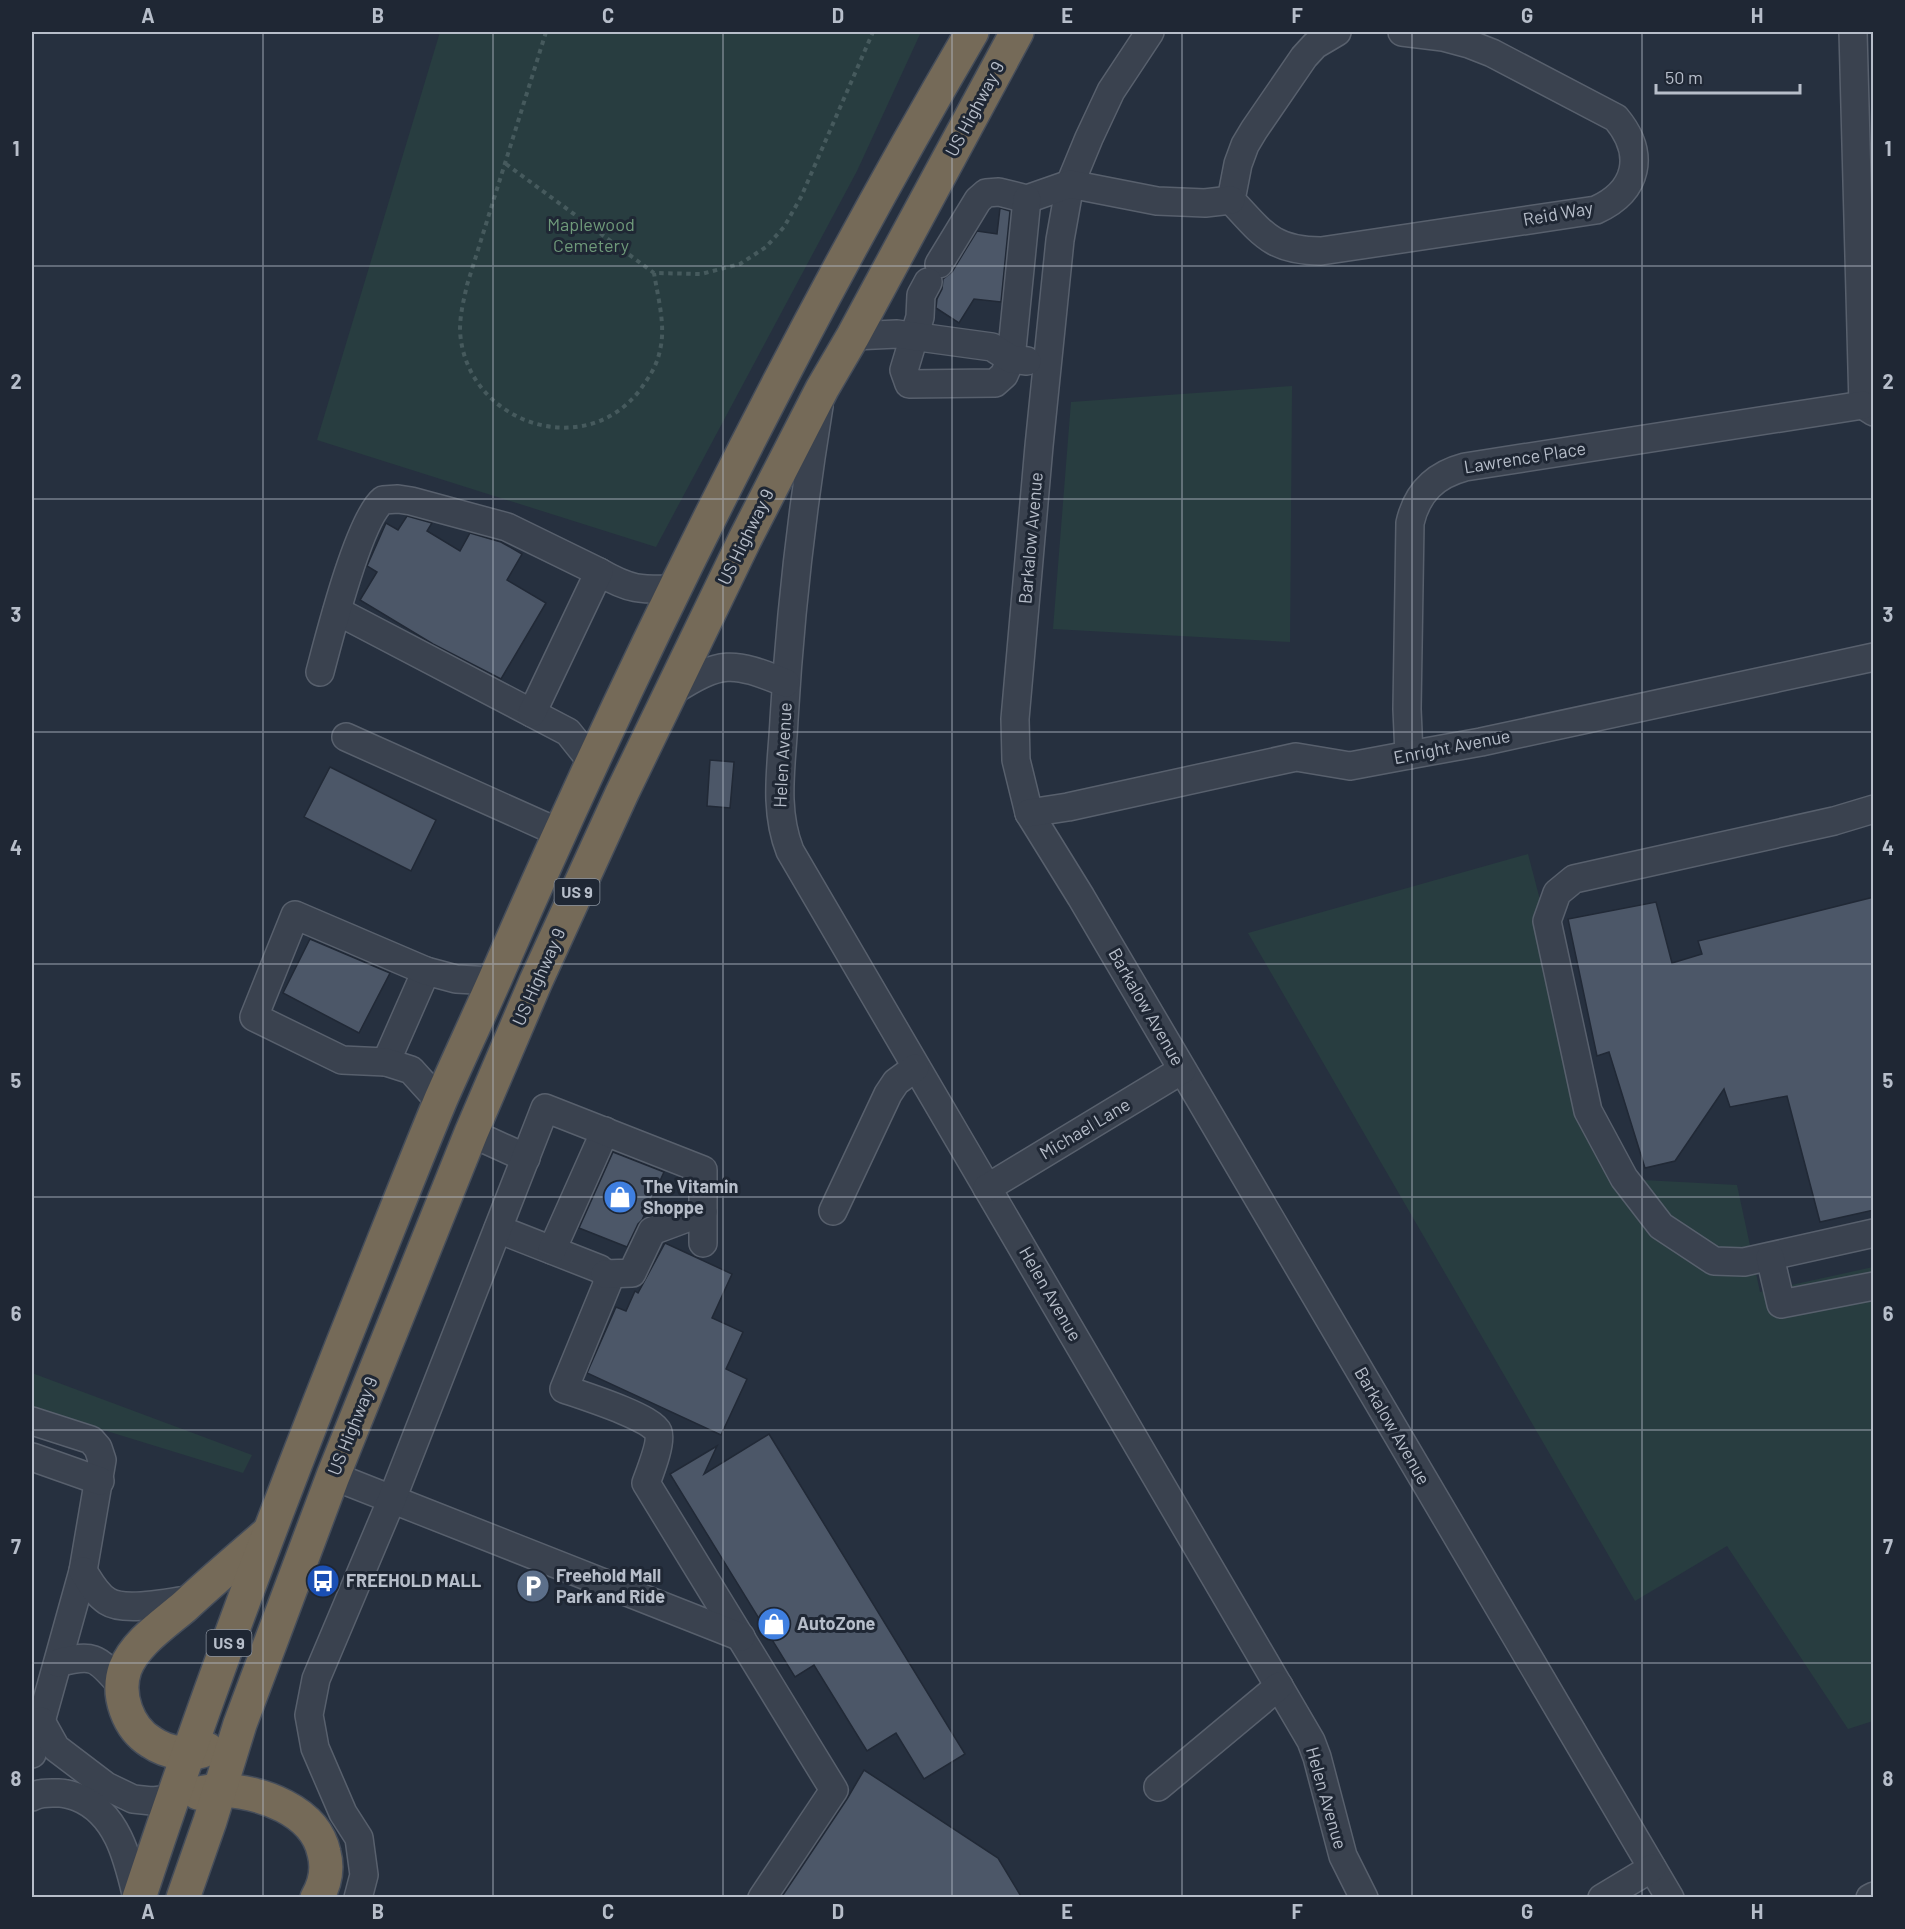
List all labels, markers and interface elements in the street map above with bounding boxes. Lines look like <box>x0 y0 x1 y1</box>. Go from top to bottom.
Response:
text: A <box>141 3 155 27</box>
text: B <box>372 3 384 27</box>
text: C <box>602 3 614 27</box>
text: D <box>832 3 844 27</box>
text: E <box>1061 3 1073 27</box>
text: F <box>1291 3 1303 27</box>
text: G <box>1521 3 1533 27</box>
text: H <box>1751 3 1763 27</box>
street label: US Highway 9 <box>940 57 1008 160</box>
scale bar <box>1656 57 1800 95</box>
text: 50 m <box>1665 66 1703 88</box>
text: 1 <box>12 136 20 160</box>
text: 1 <box>1884 136 1892 160</box>
street label: Reid Way <box>1521 196 1595 230</box>
park label: Maplewood Cemetery <box>547 213 635 256</box>
text: 2 <box>10 369 22 393</box>
text: 2 <box>1882 369 1894 393</box>
street label: Lawrence Place <box>1462 437 1587 478</box>
street label: Barkalow Avenue <box>1013 471 1047 605</box>
street label: US Highway 9 <box>712 485 778 588</box>
text: 3 <box>11 602 21 626</box>
text: 3 <box>1883 602 1893 626</box>
street label: Helen Avenue <box>768 702 796 808</box>
street label: Enright Avenue <box>1392 724 1512 768</box>
text: 4 <box>10 835 22 859</box>
text: 4 <box>1882 835 1894 859</box>
road number: US 9 <box>554 879 600 905</box>
street label: US Highway 9 <box>507 924 569 1029</box>
street label: Barkalow Avenue <box>1104 944 1189 1069</box>
text: 5 <box>11 1068 22 1092</box>
text: 5 <box>1883 1068 1894 1092</box>
street label: Michael Lane <box>1035 1093 1134 1164</box>
place label: The Vitamin Shoppe <box>643 1175 738 1218</box>
shop icon: The Vitamin Shoppe <box>602 1179 638 1215</box>
street label: Helen Avenue <box>1015 1242 1087 1345</box>
text: 6 <box>11 1301 22 1325</box>
text: 6 <box>1883 1301 1894 1325</box>
street label: Barkalow Avenue <box>1350 1363 1435 1488</box>
street label: US Highway 9 <box>322 1373 382 1478</box>
text: 7 <box>11 1534 21 1558</box>
text: 7 <box>1883 1534 1893 1558</box>
bus stop icon: FREEHOLD MALL <box>305 1563 341 1599</box>
place label: Freehold Mall Park and Ride <box>556 1564 665 1607</box>
parking icon: Freehold Mall Park and Ride <box>515 1568 551 1604</box>
place label: FREEHOLD MALL <box>346 1569 481 1591</box>
shop icon: AutoZone <box>756 1606 792 1642</box>
place label: AutoZone <box>797 1612 875 1634</box>
road number: US 9 <box>206 1630 252 1656</box>
street label: Helen Avenue <box>1302 1744 1352 1852</box>
text: 8 <box>11 1766 22 1790</box>
text: 8 <box>1883 1766 1894 1790</box>
text: A <box>141 1899 155 1923</box>
text: B <box>372 1899 384 1923</box>
text: C <box>602 1899 614 1923</box>
text: D <box>832 1899 844 1923</box>
text: E <box>1061 1899 1073 1923</box>
text: F <box>1291 1899 1303 1923</box>
text: G <box>1521 1899 1533 1923</box>
text: H <box>1751 1899 1763 1923</box>

